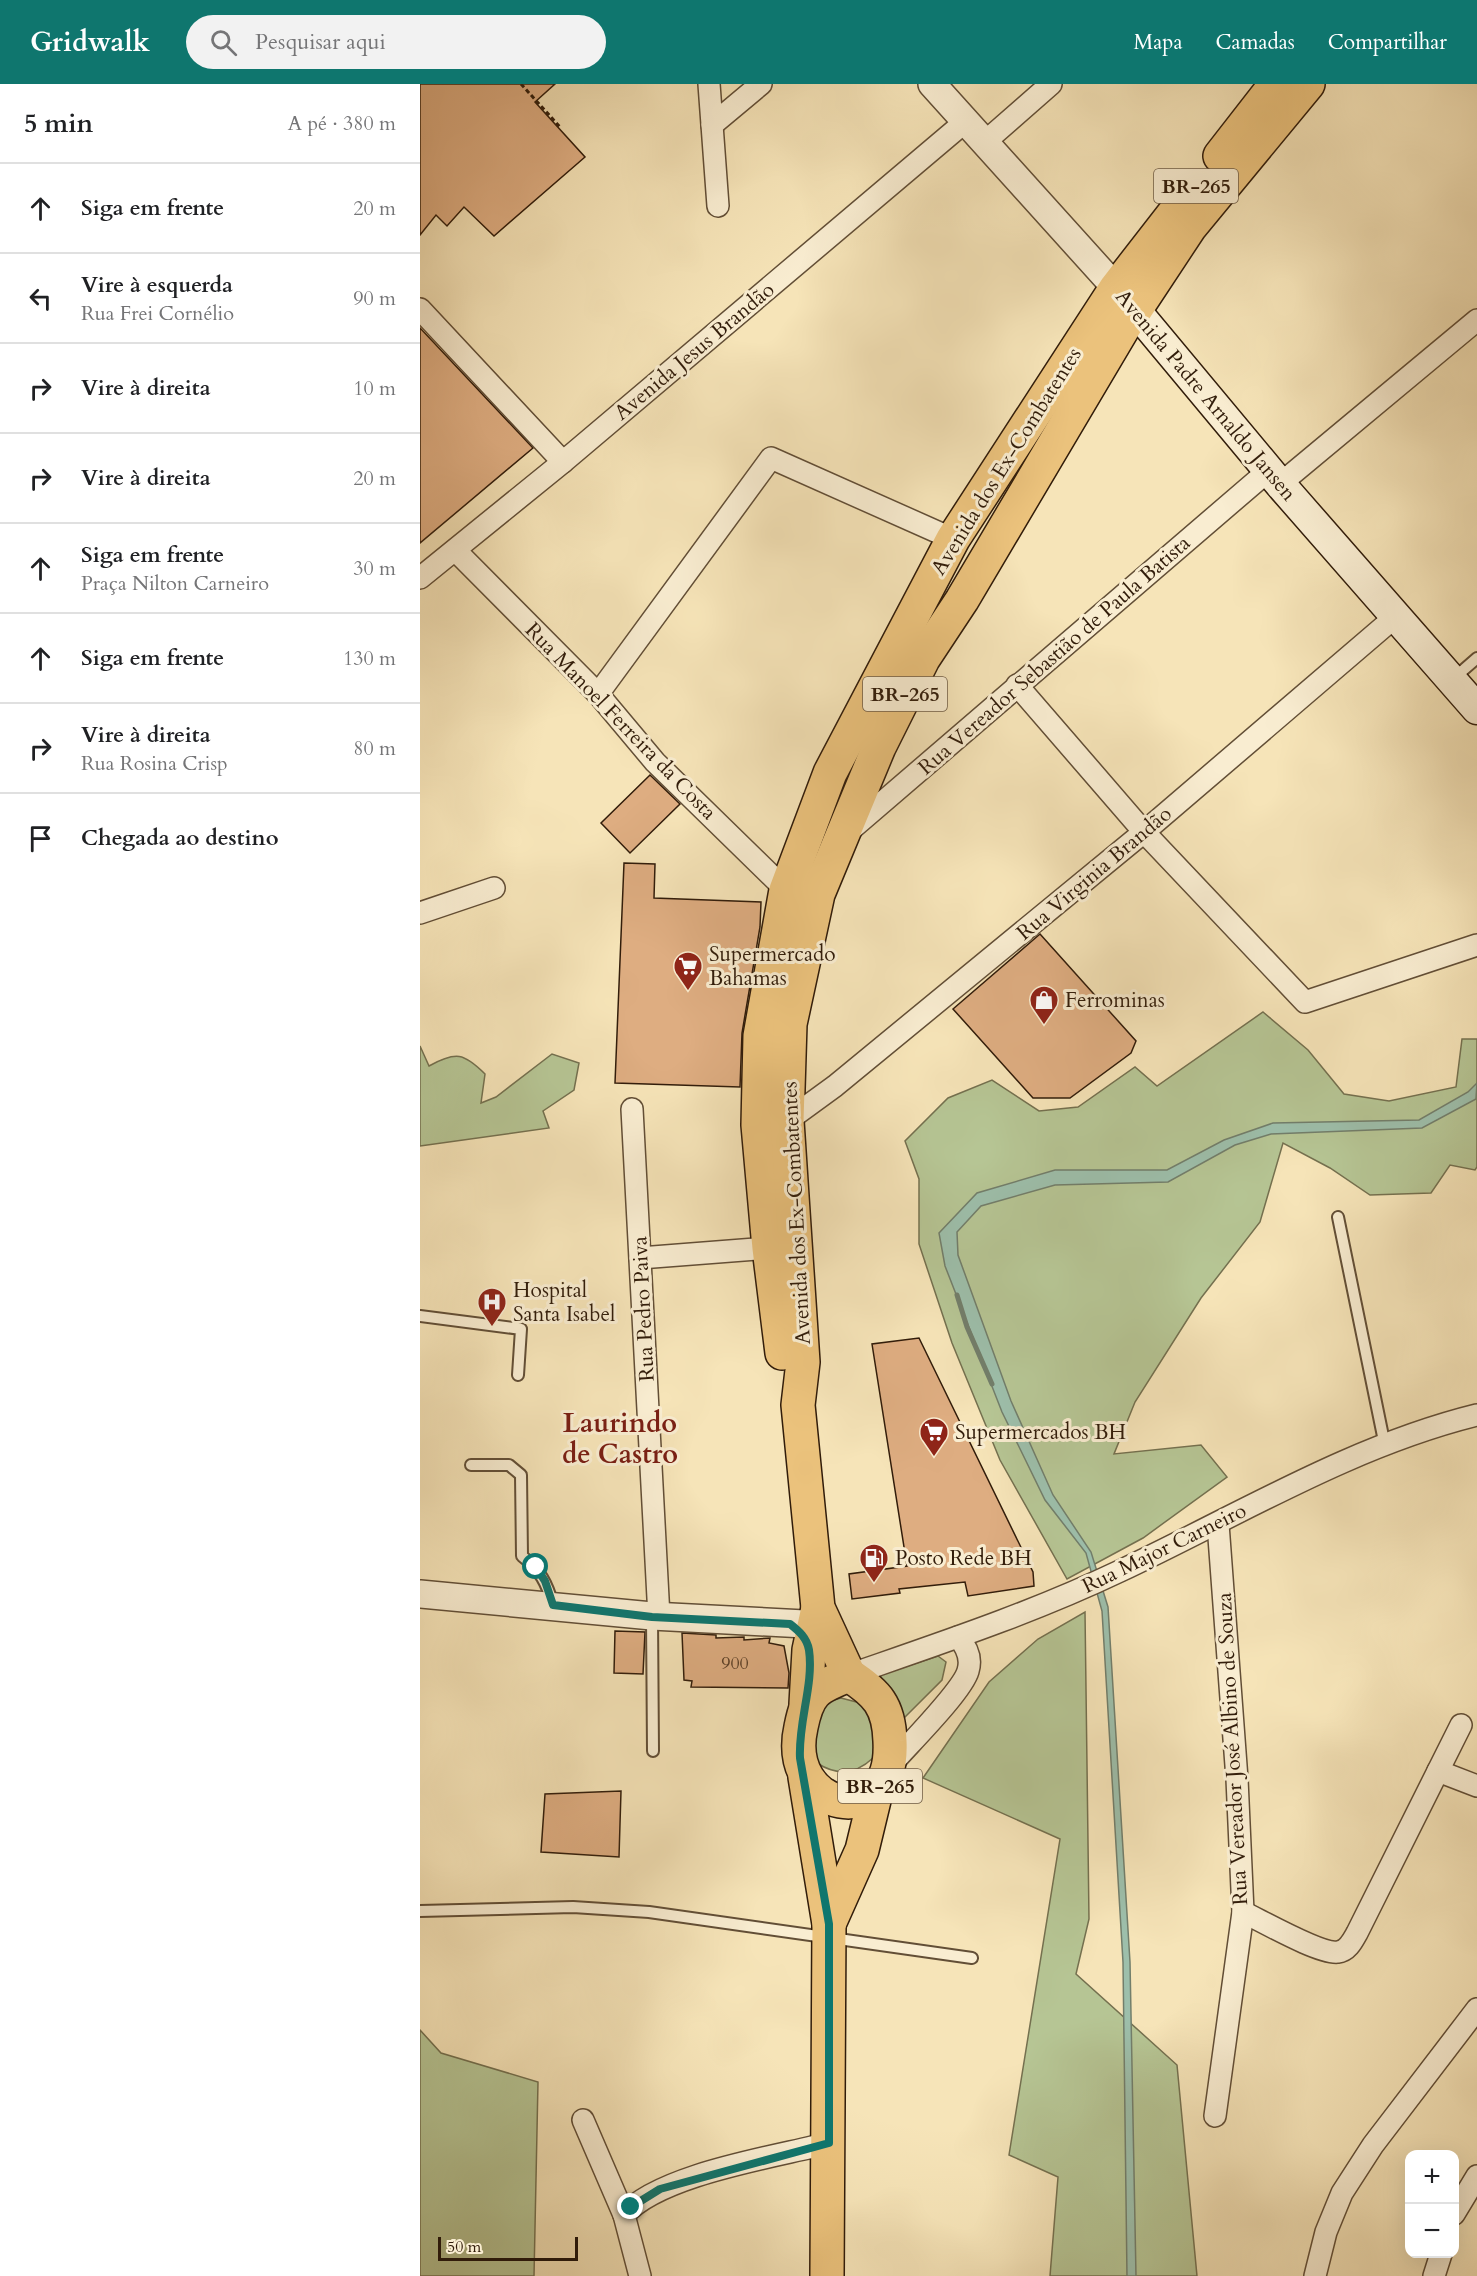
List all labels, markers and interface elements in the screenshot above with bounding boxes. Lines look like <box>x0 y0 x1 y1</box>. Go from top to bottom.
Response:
search box <box>186 15 606 69</box>
text: Gridwalk <box>30 23 150 61</box>
icon: search <box>207 26 240 59</box>
text: Pesquisar aqui <box>255 27 386 57</box>
text: Mapa <box>1133 28 1183 57</box>
text: Camadas <box>1216 28 1295 57</box>
text: Compartilhar <box>1328 28 1447 57</box>
text: 5 min <box>24 106 93 141</box>
text: A pé · 380 m <box>288 110 396 137</box>
road number: BR-265 <box>1154 169 1238 203</box>
icon: ahead <box>24 192 57 225</box>
text: Siga em frente <box>81 193 224 223</box>
text: 20 m <box>353 195 396 222</box>
text: Vire à esquerda <box>81 270 233 300</box>
street label: Avenida Jesus Brandão <box>608 276 781 427</box>
icon: left <box>24 282 57 315</box>
street label: Avenida Padre Arnaldo Jansen <box>1108 283 1303 507</box>
text: 90 m <box>353 285 396 312</box>
text: Rua Frei Cornélio <box>81 300 234 327</box>
street label: Avenida dos Ex-Combatentes <box>924 342 1089 581</box>
icon: right <box>24 372 57 405</box>
text: Vire à direita <box>81 373 211 403</box>
text: 10 m <box>353 375 396 402</box>
icon: right <box>24 462 57 495</box>
text: Vire à direita <box>81 463 211 493</box>
text: 20 m <box>353 465 396 492</box>
street label: Rua Vereador Sebastião de Paula Batista <box>912 529 1197 782</box>
text: Siga em frente <box>81 540 224 570</box>
icon: ahead <box>24 552 57 585</box>
text: 30 m <box>353 555 396 582</box>
text: Praça Nilton Carneiro <box>81 570 269 597</box>
street label: Rua Manoel Ferreira da Costa <box>518 616 723 826</box>
icon: ahead <box>24 642 57 675</box>
text: Siga em frente <box>81 643 224 673</box>
text: 130 m <box>343 645 396 672</box>
road number: BR-265 <box>863 677 947 711</box>
text: Vire à direita <box>81 720 211 750</box>
icon: right <box>24 732 57 765</box>
text: 80 m <box>353 735 396 762</box>
text: Rua Rosina Crisp <box>81 750 228 777</box>
street label: Rua Virginia Brandão <box>1010 800 1178 947</box>
icon: arrive <box>24 822 57 855</box>
text: Chegada ao destino <box>81 823 279 853</box>
place label: Supermercado Bahamas <box>709 940 836 993</box>
supermarket icon: Supermercado Bahamas <box>672 950 704 992</box>
shop icon: Ferrominas <box>1028 984 1060 1026</box>
place label: Ferrominas <box>1065 986 1165 1015</box>
street label: Avenida dos Ex-Combatentes <box>775 1081 818 1345</box>
street label: Rua Pedro Paiva <box>625 1235 662 1382</box>
place label: Hospital Santa Isabel <box>513 1276 615 1329</box>
hospital icon: Hospital Santa Isabel <box>476 1286 508 1328</box>
district label: Laurindo de Castro <box>562 1405 678 1473</box>
supermarket icon: Supermercados BH <box>918 1416 950 1458</box>
place label: Supermercados BH <box>955 1418 1126 1447</box>
street label: Rua Major Carneiro <box>1077 1496 1251 1601</box>
fuel station icon: Posto Rede BH <box>858 1542 890 1584</box>
place label: Posto Rede BH <box>895 1544 1032 1573</box>
route start <box>522 1553 548 1579</box>
street label: Rua Vereador José Albino de Souza <box>1210 1592 1255 1906</box>
house number: 900 <box>721 1651 749 1676</box>
road number: BR-265 <box>838 1769 922 1803</box>
map controls <box>1405 2150 1459 2258</box>
button: + <box>1405 2150 1459 2204</box>
route end <box>617 2193 643 2219</box>
button: − <box>1405 2204 1459 2258</box>
scale bar <box>438 2234 578 2262</box>
text: 50 m <box>447 2236 481 2258</box>

